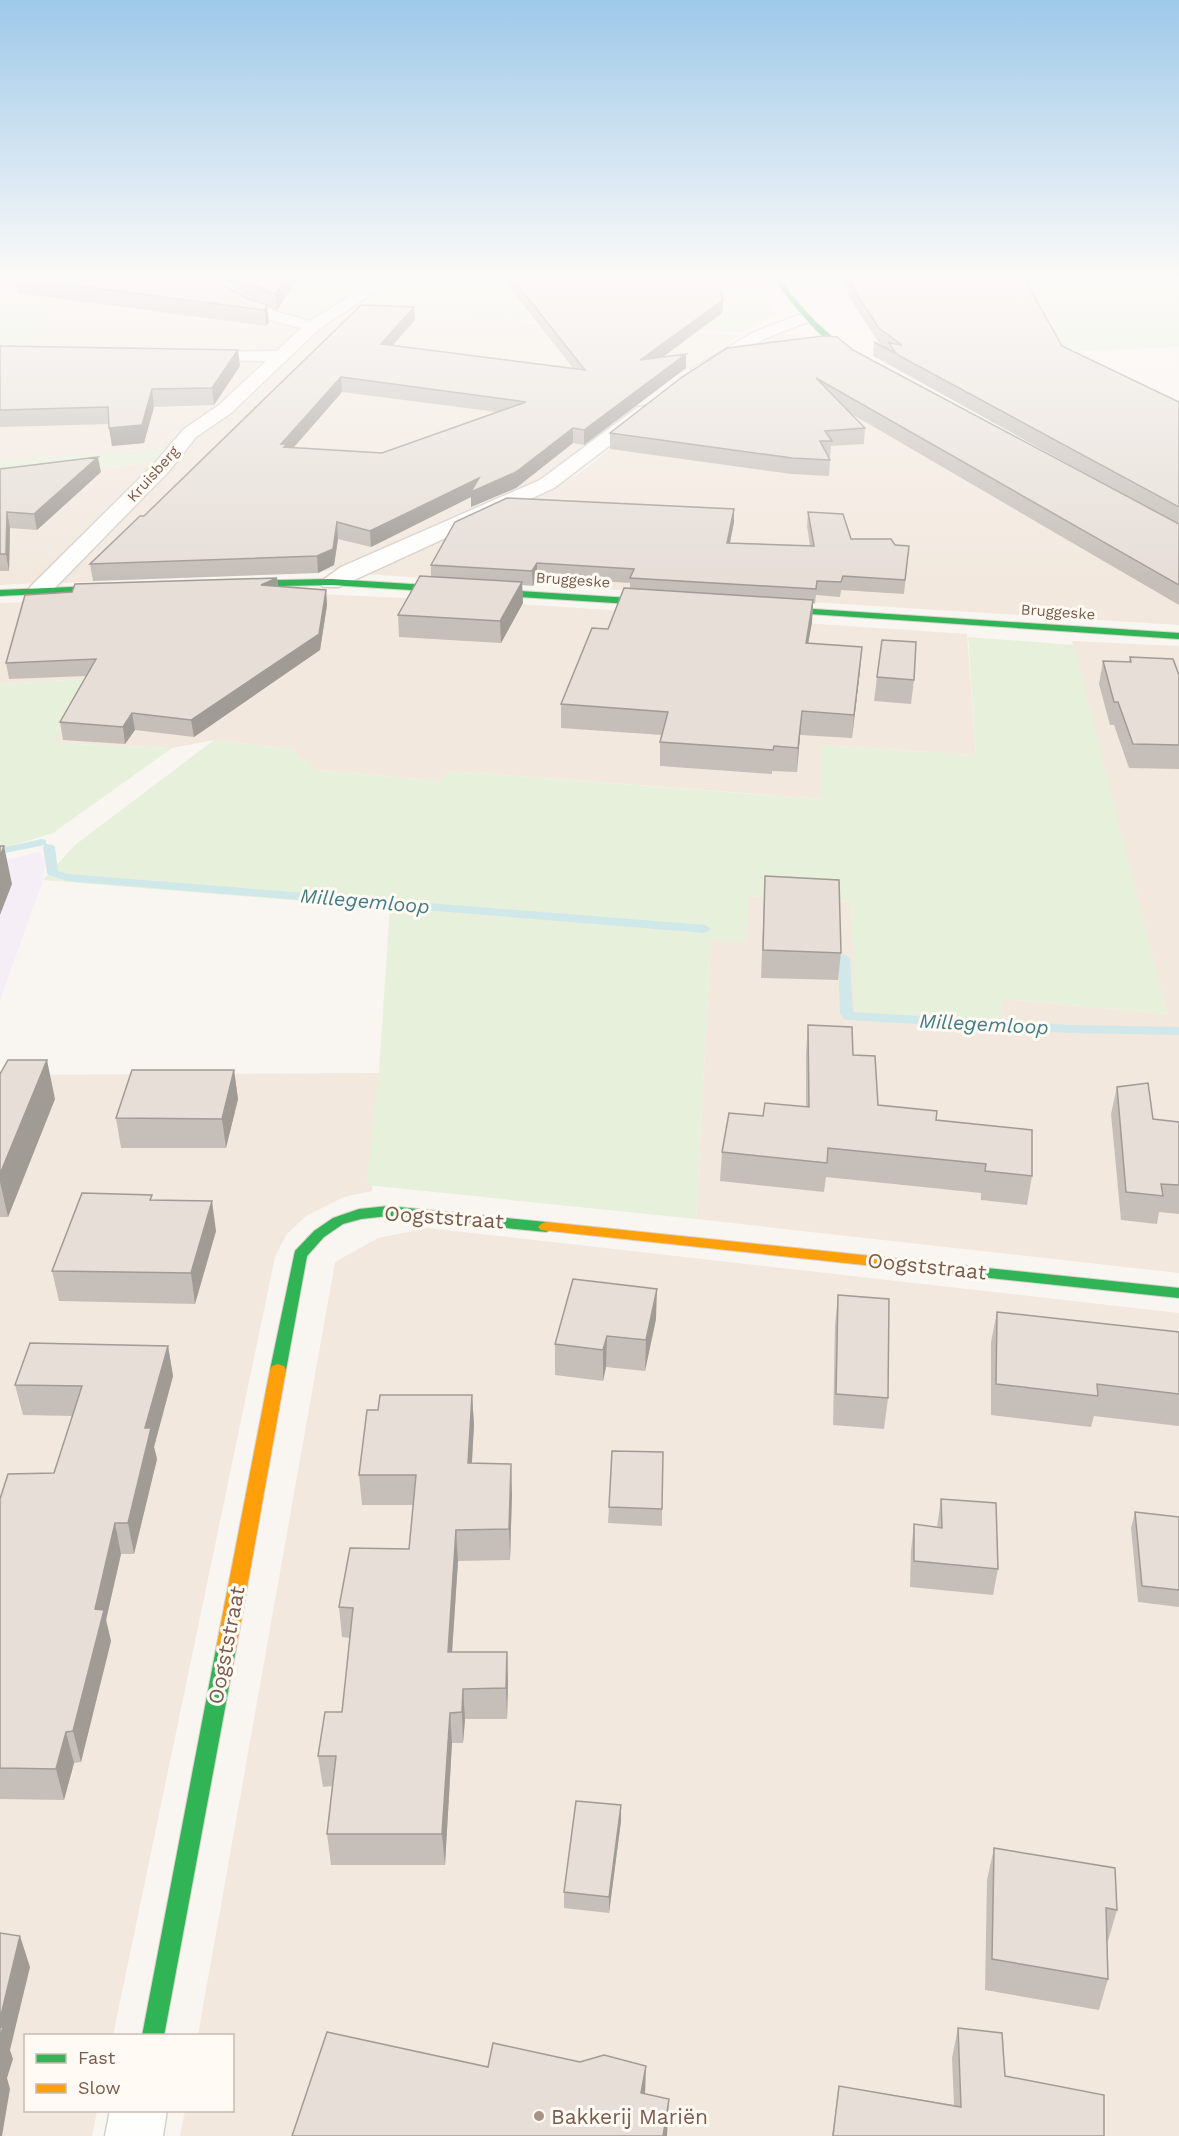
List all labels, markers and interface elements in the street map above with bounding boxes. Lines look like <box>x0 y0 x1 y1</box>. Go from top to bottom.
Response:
street label: Kruisberg <box>123 442 183 506</box>
street label: Bruggeske <box>535 568 611 592</box>
street label: Bruggeske <box>1020 600 1096 624</box>
water label: Millegemloop <box>299 883 431 919</box>
water label: Millegemloop <box>919 1009 1049 1039</box>
street label: Oogststraat <box>383 1200 505 1234</box>
street label: Oogststraat <box>866 1247 988 1285</box>
street label: Oogststraat <box>202 1584 250 1706</box>
legend <box>24 2034 234 2112</box>
text: Fast <box>78 2047 116 2068</box>
text: Slow <box>78 2077 121 2098</box>
place label: Bakkerij Mariën <box>551 2104 708 2129</box>
marker: Bakkerij Mariën <box>532 2109 546 2123</box>

